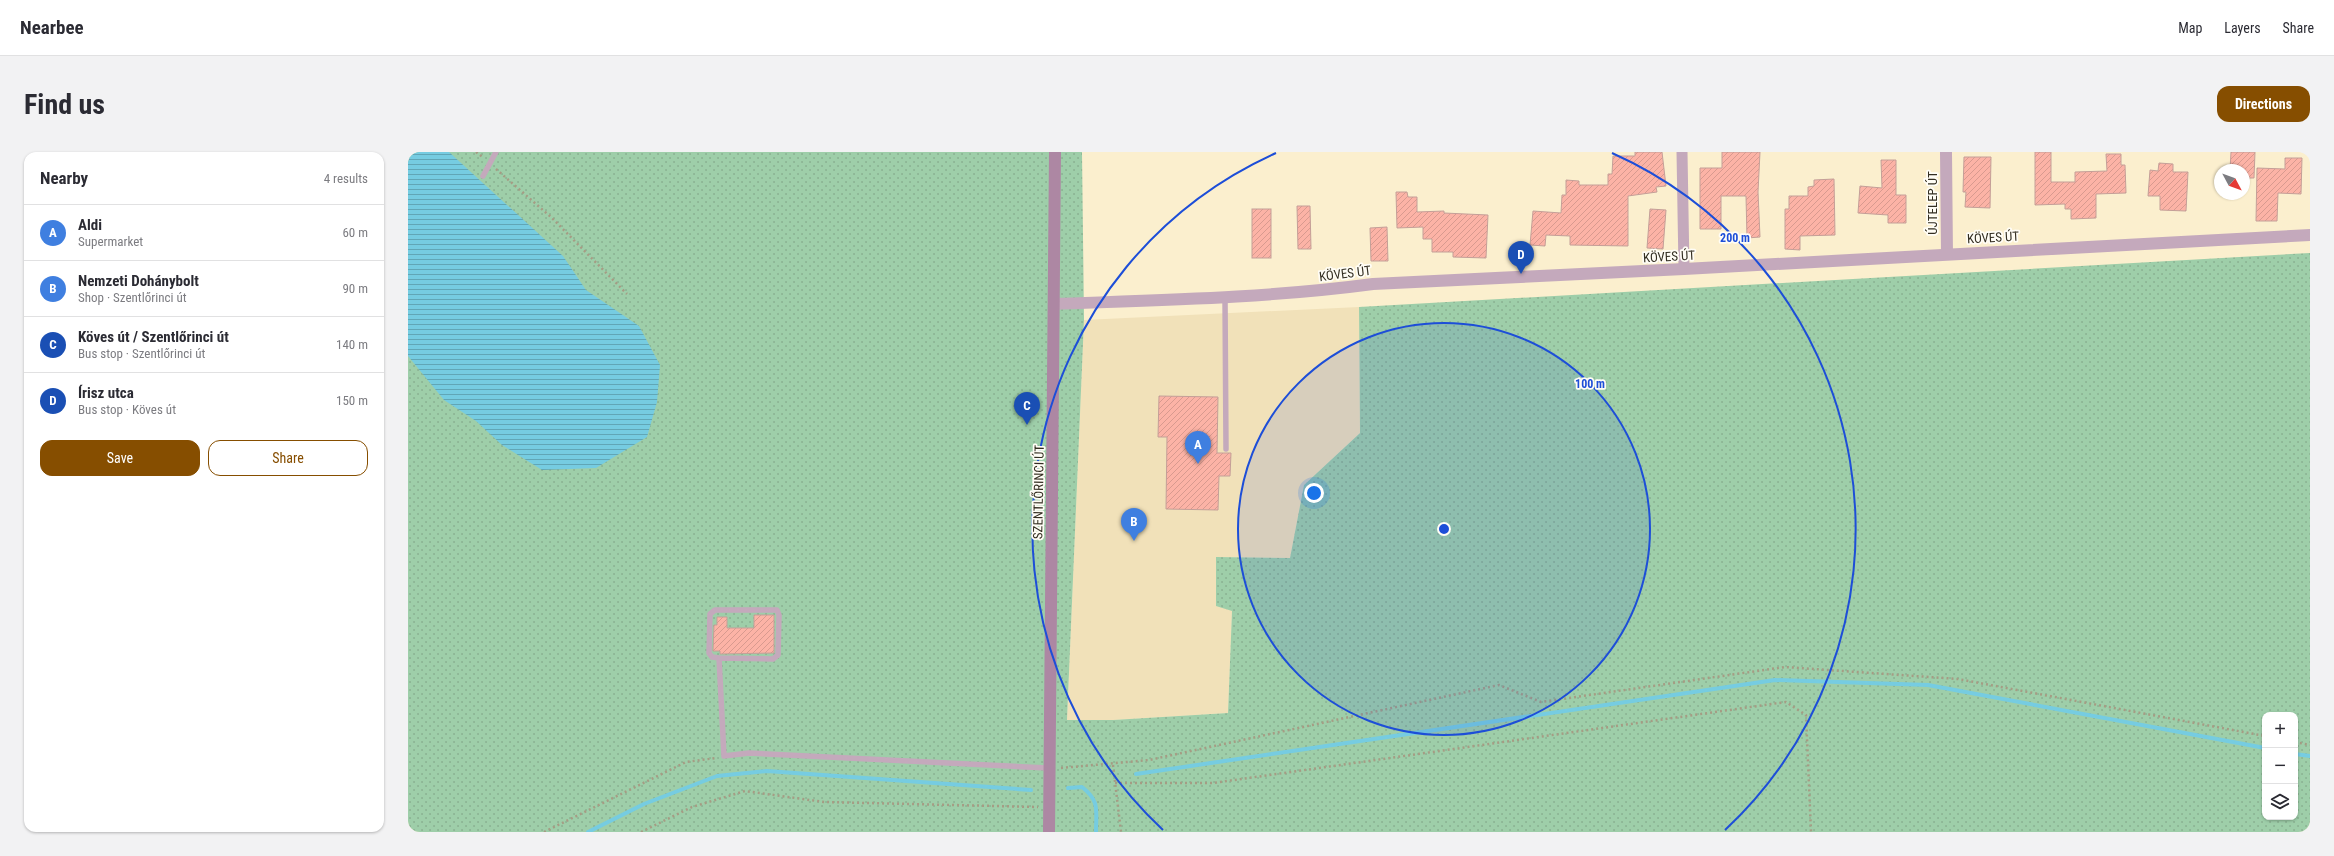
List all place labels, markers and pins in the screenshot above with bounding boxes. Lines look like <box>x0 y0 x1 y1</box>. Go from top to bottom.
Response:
pin: D <box>1508 241 1534 274</box>
pin: C <box>1014 392 1040 425</box>
pin: A <box>1185 431 1211 464</box>
pin: B <box>1121 508 1147 541</box>
centre of rings <box>1437 522 1451 536</box>

